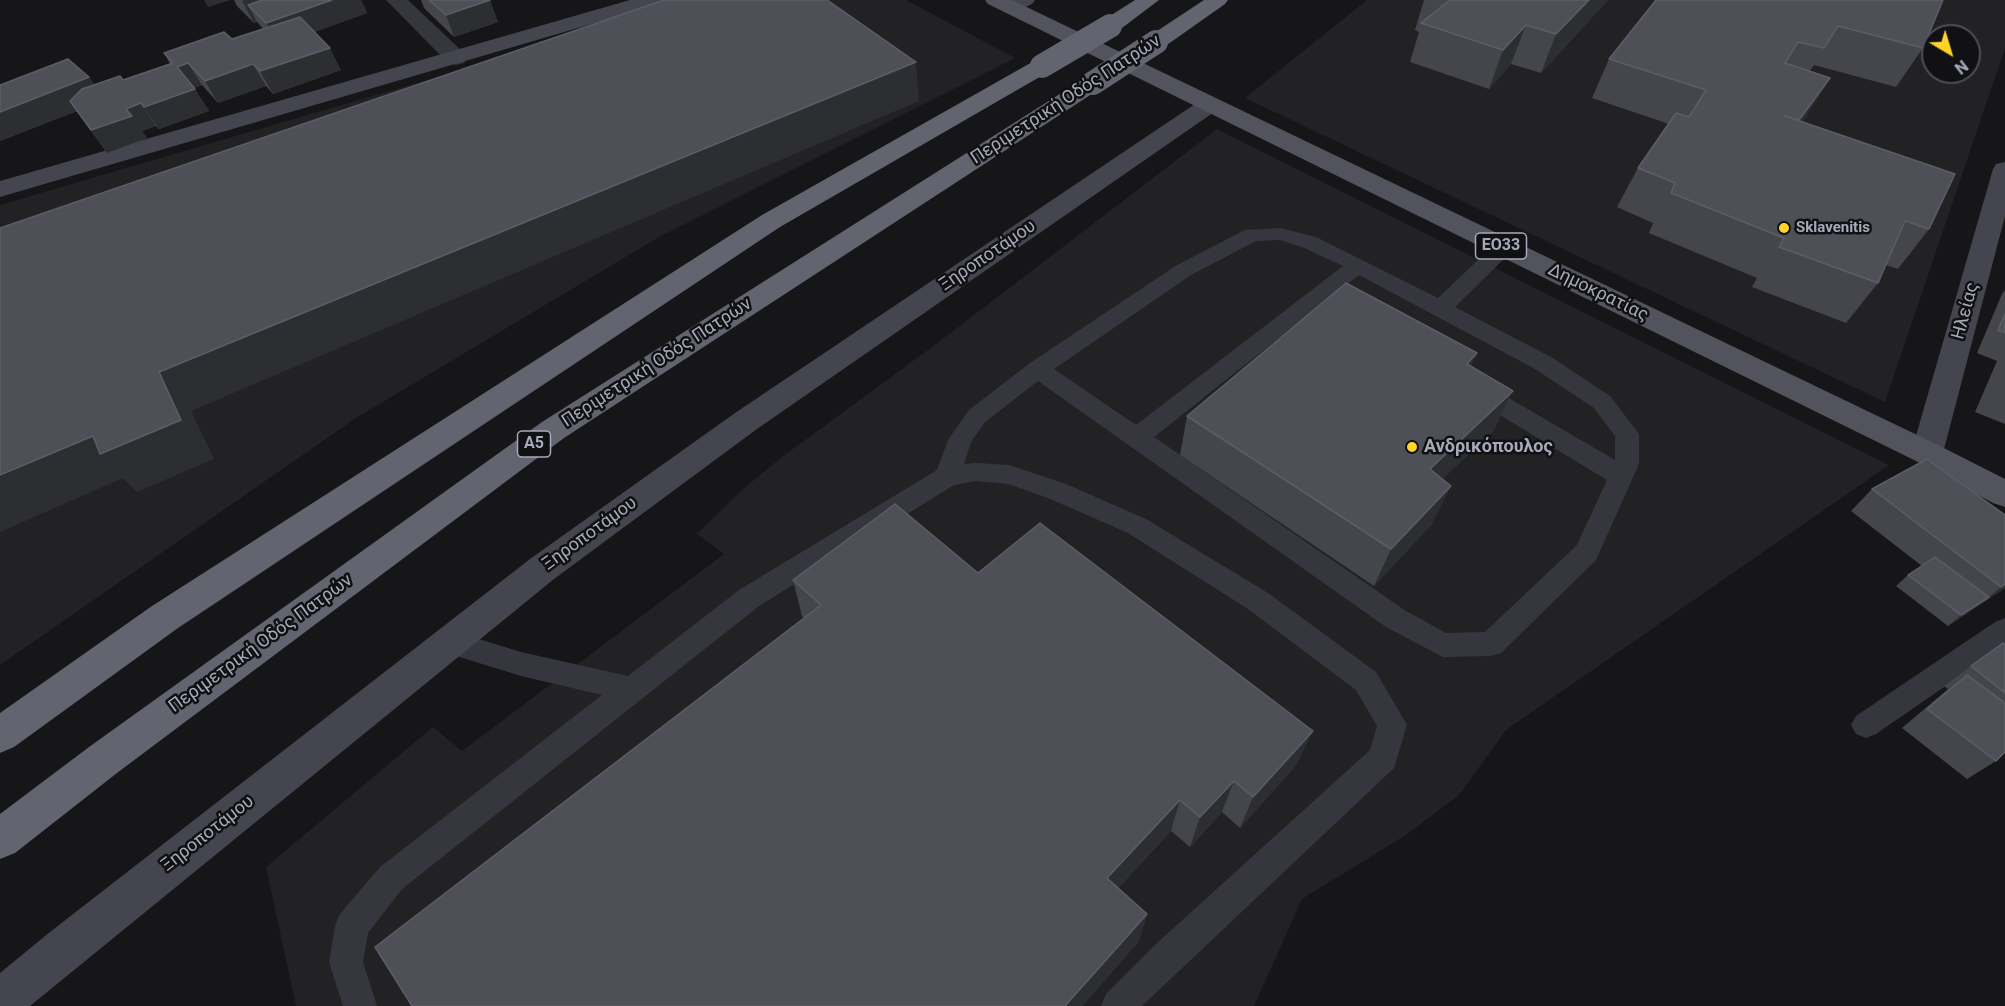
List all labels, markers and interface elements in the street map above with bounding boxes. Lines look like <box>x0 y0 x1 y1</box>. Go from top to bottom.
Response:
north arrow <box>1921 24 1981 84</box>
street label: Περιμετρική Οδός Πατρών <box>967 31 1165 169</box>
text: N <box>1951 56 1971 78</box>
street label: Ξηροποτάμου <box>936 216 1040 296</box>
place label: Sklavenitis <box>1796 219 1870 237</box>
marker: Sklavenitis <box>1777 221 1791 235</box>
road number: ΕΟ33 <box>1476 233 1526 259</box>
street label: Δημοκρατίας <box>1544 259 1652 327</box>
street label: Ηλείας <box>1948 280 1984 342</box>
street label: Περιμετρική Οδός Πατρών <box>558 294 756 432</box>
road number: Α5 <box>518 431 550 457</box>
place label: Ανδρικόπουλος <box>1424 436 1553 458</box>
marker: Ανδρικόπουλος <box>1405 440 1419 454</box>
street label: Ξηροποτάμου <box>539 493 641 575</box>
street label: Περιμετρική Οδός Πατρών <box>165 570 357 718</box>
street label: Ξηροποτάμου <box>157 791 259 877</box>

